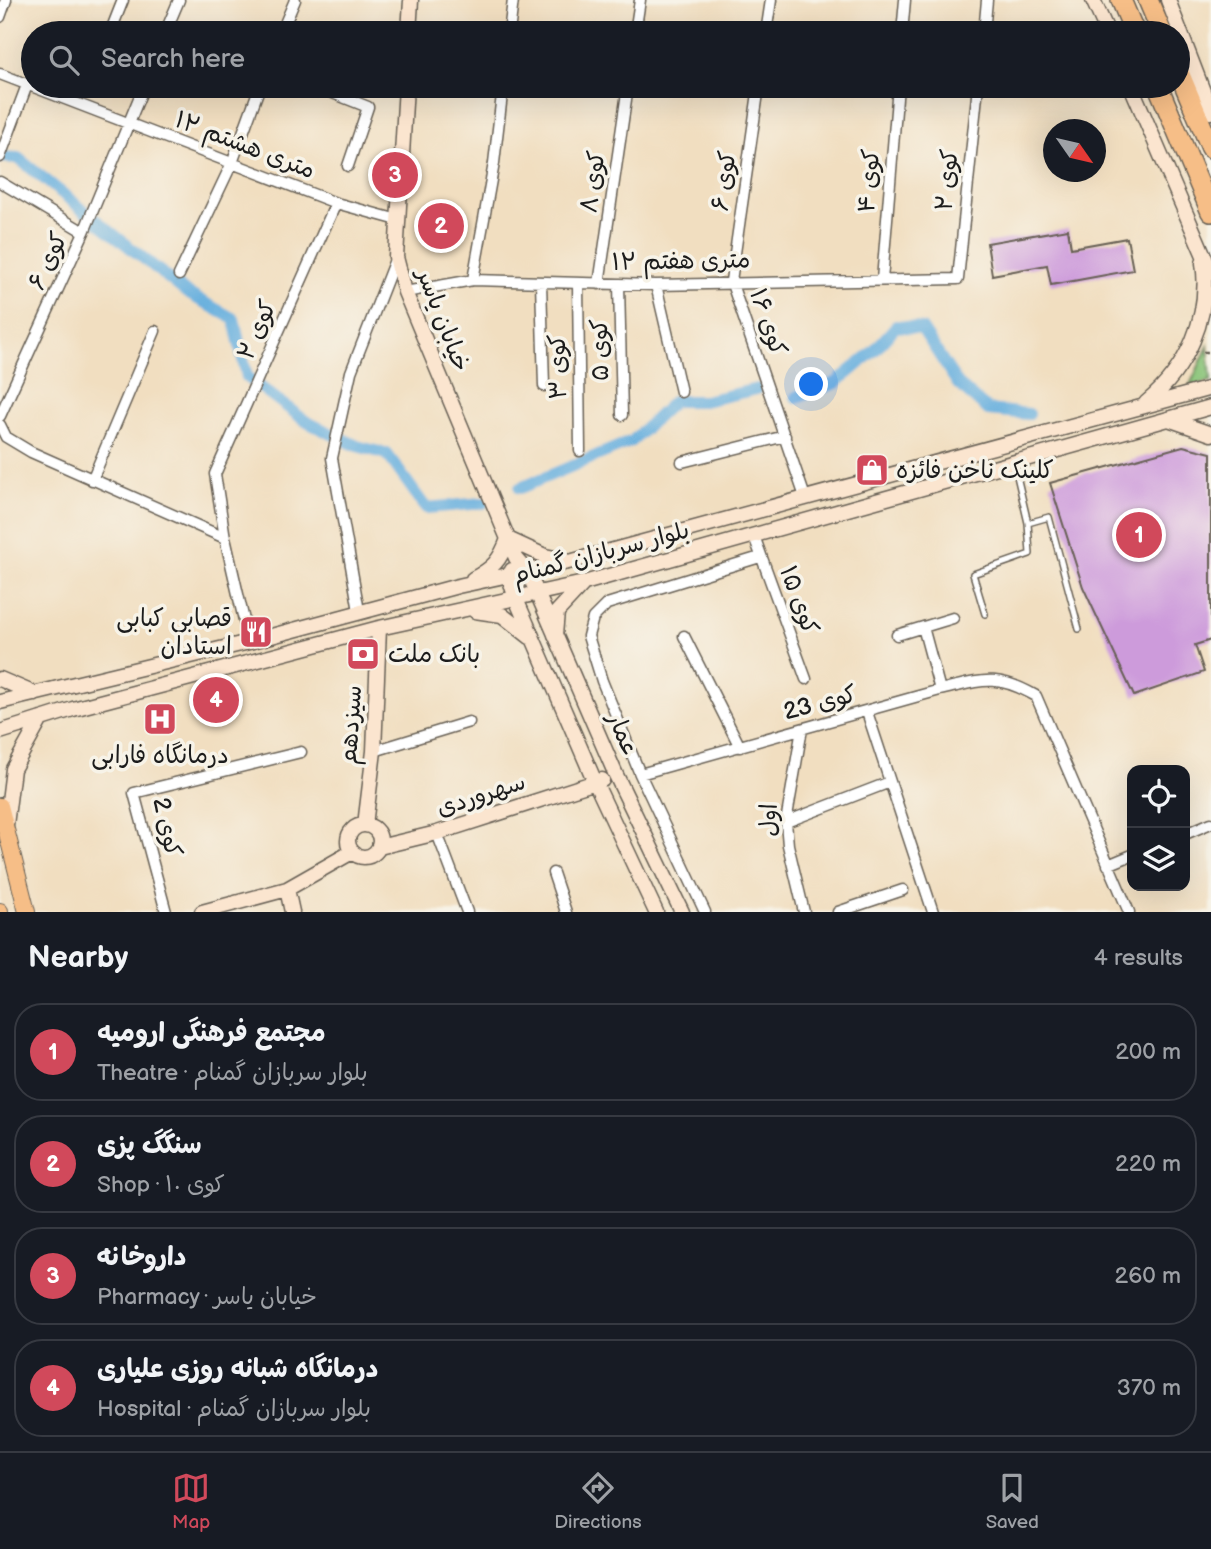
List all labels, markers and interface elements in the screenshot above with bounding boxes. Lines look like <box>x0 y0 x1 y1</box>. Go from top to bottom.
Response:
search box <box>21 21 1190 98</box>
icon: search <box>45 41 83 79</box>
text: Search here <box>101 44 245 75</box>
street label: ۱۲ متری هشتم <box>170 105 319 188</box>
north arrow <box>1043 119 1106 182</box>
street label: کوی ۴ <box>852 148 886 214</box>
street label: کوی ۲ <box>929 148 965 212</box>
pin: 3 <box>372 149 418 201</box>
street label: کوی ۸ <box>574 149 612 215</box>
street label: کوی ۶ <box>705 149 743 213</box>
pin: 2 <box>418 200 464 252</box>
street label: کوی ۶ <box>22 228 74 294</box>
street label: ۱۲ متری هفتم <box>611 245 751 280</box>
street label: خیابان یاسر <box>409 263 476 376</box>
street label: کوی ۱۶ <box>743 285 793 359</box>
street label: کوی ۲ <box>231 296 283 364</box>
street label: کوی ۵ <box>585 319 615 381</box>
street label: کوی ۳ <box>543 334 573 400</box>
your location <box>794 367 828 401</box>
shop icon: کلینک ناخن فائزه <box>853 451 891 489</box>
place label: کلینک ناخن فائزه <box>896 456 1054 485</box>
pin: 1 <box>1116 509 1162 561</box>
street label: بلوار سربازان گمنام <box>509 515 694 594</box>
street label: کوی ۱۵ <box>773 562 825 638</box>
place label: قصابی کبابی استادان <box>116 604 232 661</box>
restaurant icon: قصابی کبابی استادان <box>237 613 275 651</box>
bank icon: بانک ملت <box>344 635 382 673</box>
place label: بانک ملت <box>388 640 480 669</box>
pin: 4 <box>193 674 239 726</box>
street label: کوی 23 <box>780 679 860 727</box>
street label: سیزدهم <box>334 684 371 766</box>
hospital icon: درمانگاه فارابی <box>141 700 179 738</box>
street label: عمار <box>600 706 646 761</box>
place label: درمانگاه فارابی <box>91 741 229 770</box>
map controls <box>1127 765 1190 891</box>
button: locate <box>1127 765 1190 828</box>
street label: سهروردی <box>433 767 529 823</box>
street label: کوی 2 <box>146 794 188 860</box>
street label: اول <box>754 803 784 837</box>
button: layers <box>1127 828 1190 891</box>
text: Nearby <box>28 940 128 976</box>
text: 4 results <box>1094 944 1183 972</box>
text: مجتمع فرهنگی ارومیه <box>97 1018 326 1049</box>
text: 1 <box>48 1038 58 1066</box>
text: 200 m <box>1115 1038 1181 1066</box>
text: Theatre · بلوار سربازان گمنام <box>97 1059 368 1087</box>
text: سنگگ پزی <box>97 1130 202 1161</box>
text: 2 <box>46 1150 60 1178</box>
text: 220 m <box>1115 1150 1181 1178</box>
text: Shop · کوی ۱۰ <box>97 1171 225 1199</box>
text: داروخانه <box>97 1242 186 1273</box>
text: 3 <box>46 1262 60 1290</box>
text: 260 m <box>1115 1262 1181 1290</box>
text: Pharmacy · خیابان یاسر <box>97 1283 317 1311</box>
text: درمانگاه شبانه روزی علیاری <box>97 1354 378 1385</box>
text: 4 <box>46 1374 60 1402</box>
text: 370 m <box>1117 1374 1181 1402</box>
text: Hospital · بلوار سربازان گمنام <box>97 1395 371 1423</box>
tab: Map <box>172 1469 210 1534</box>
tab: Directions <box>554 1469 642 1534</box>
tab: Saved <box>986 1469 1039 1534</box>

